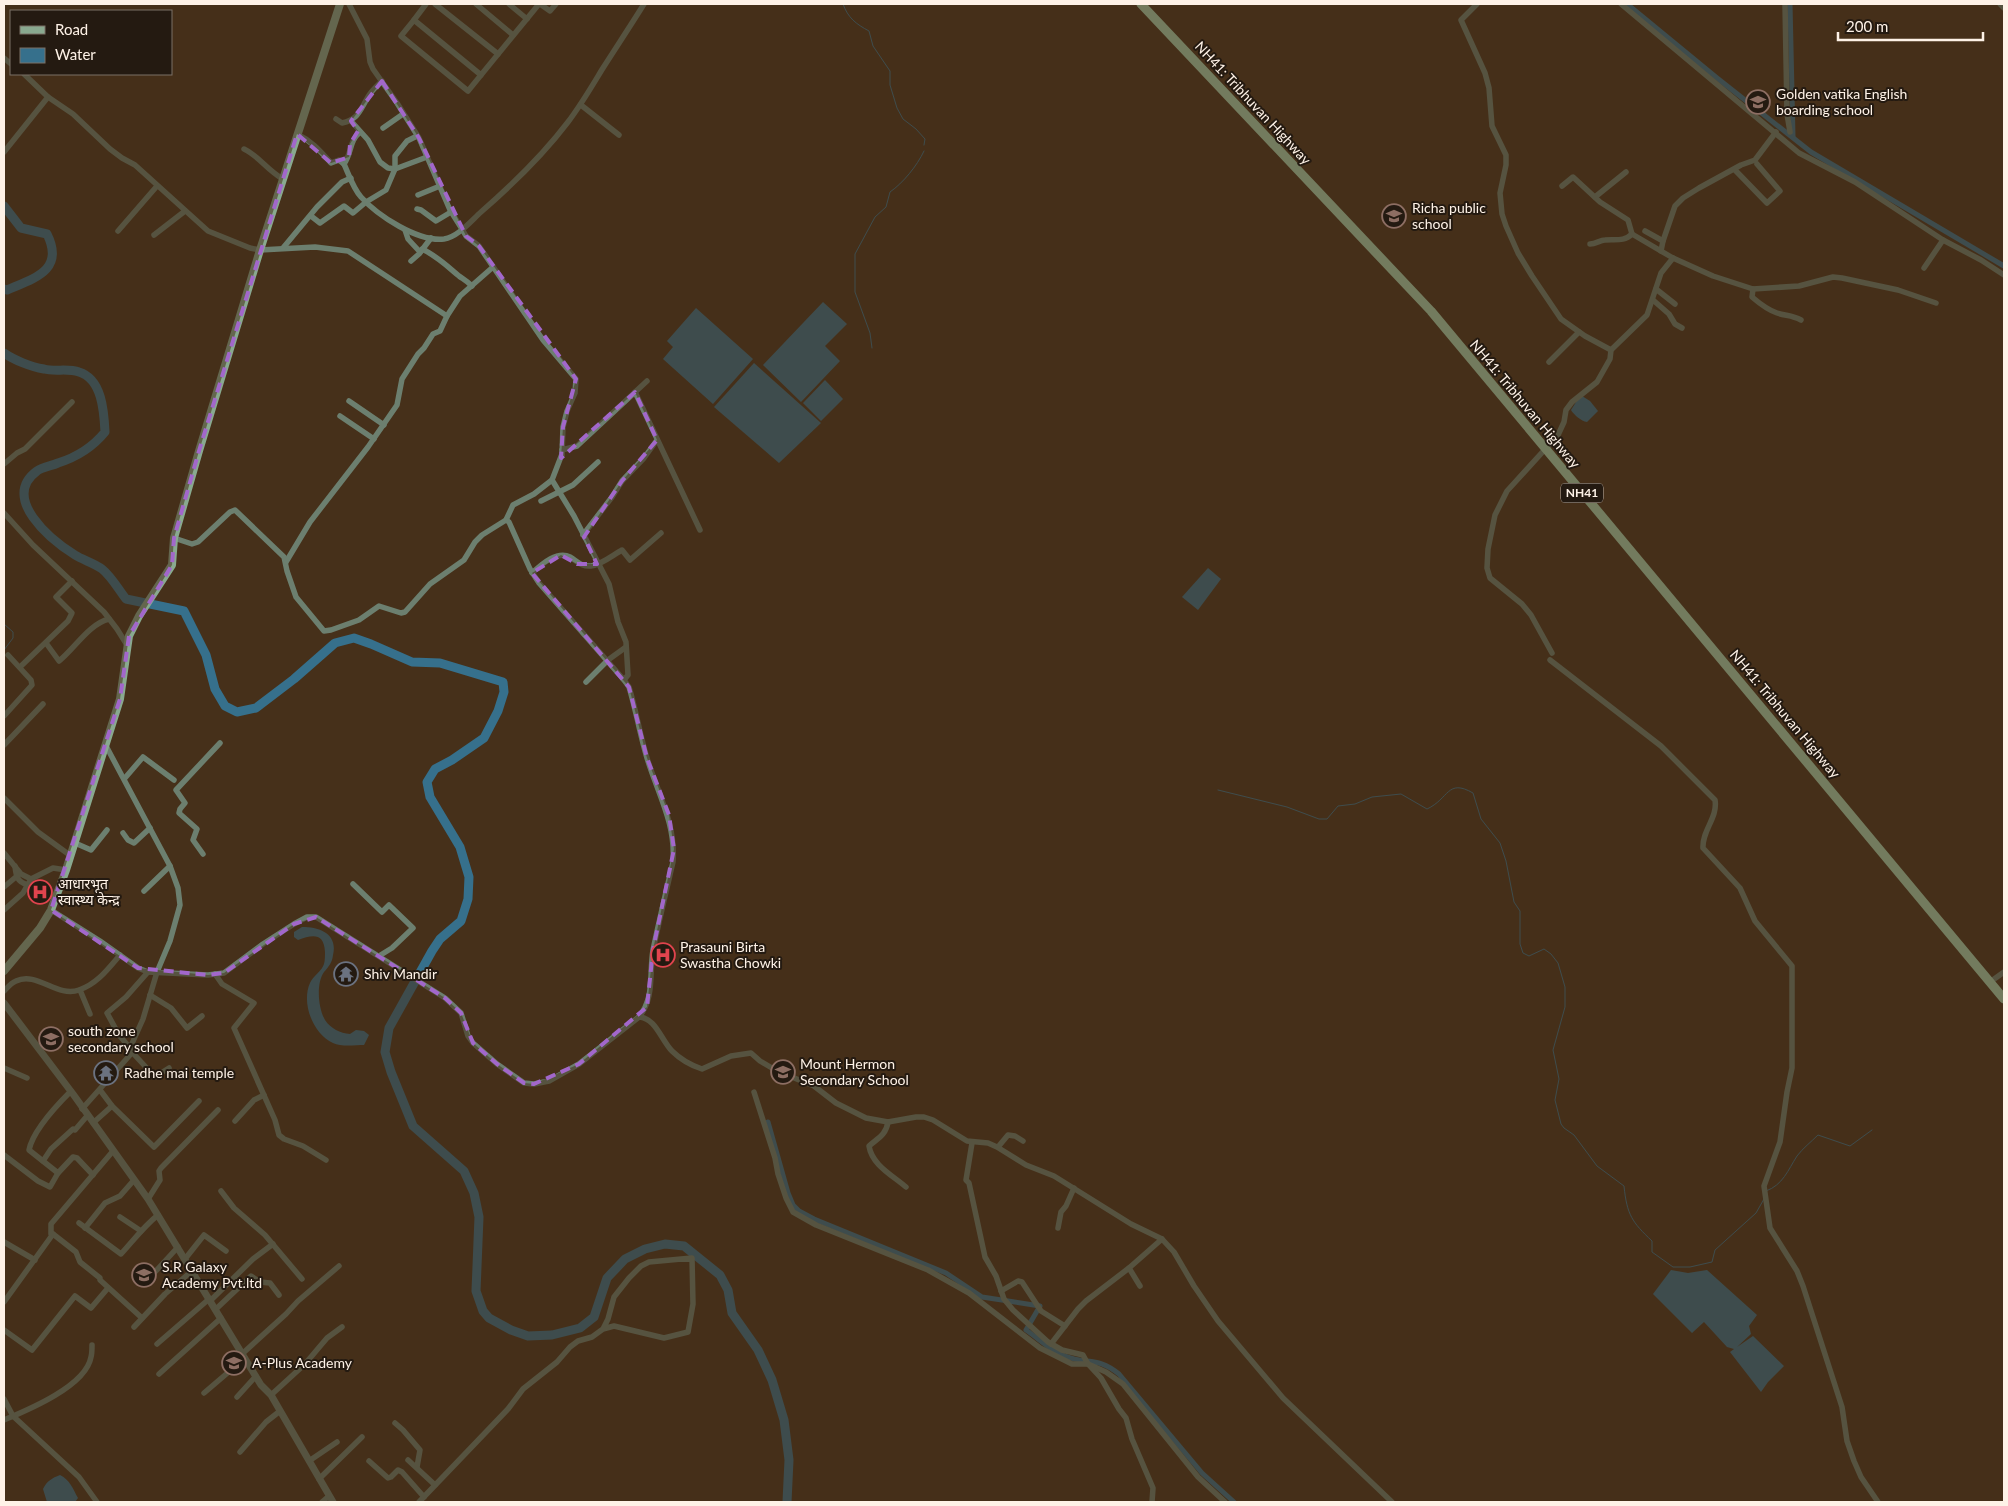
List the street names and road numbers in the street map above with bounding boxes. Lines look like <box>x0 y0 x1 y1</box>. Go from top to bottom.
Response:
street label: NH41: Tribhuvan Highway <box>1192 38 1315 168</box>
street label: NH41: Tribhuvan Highway <box>1467 336 1585 472</box>
road number: NH41 <box>1561 483 1603 502</box>
street label: NH41: Tribhuvan Highway <box>1727 646 1845 782</box>

